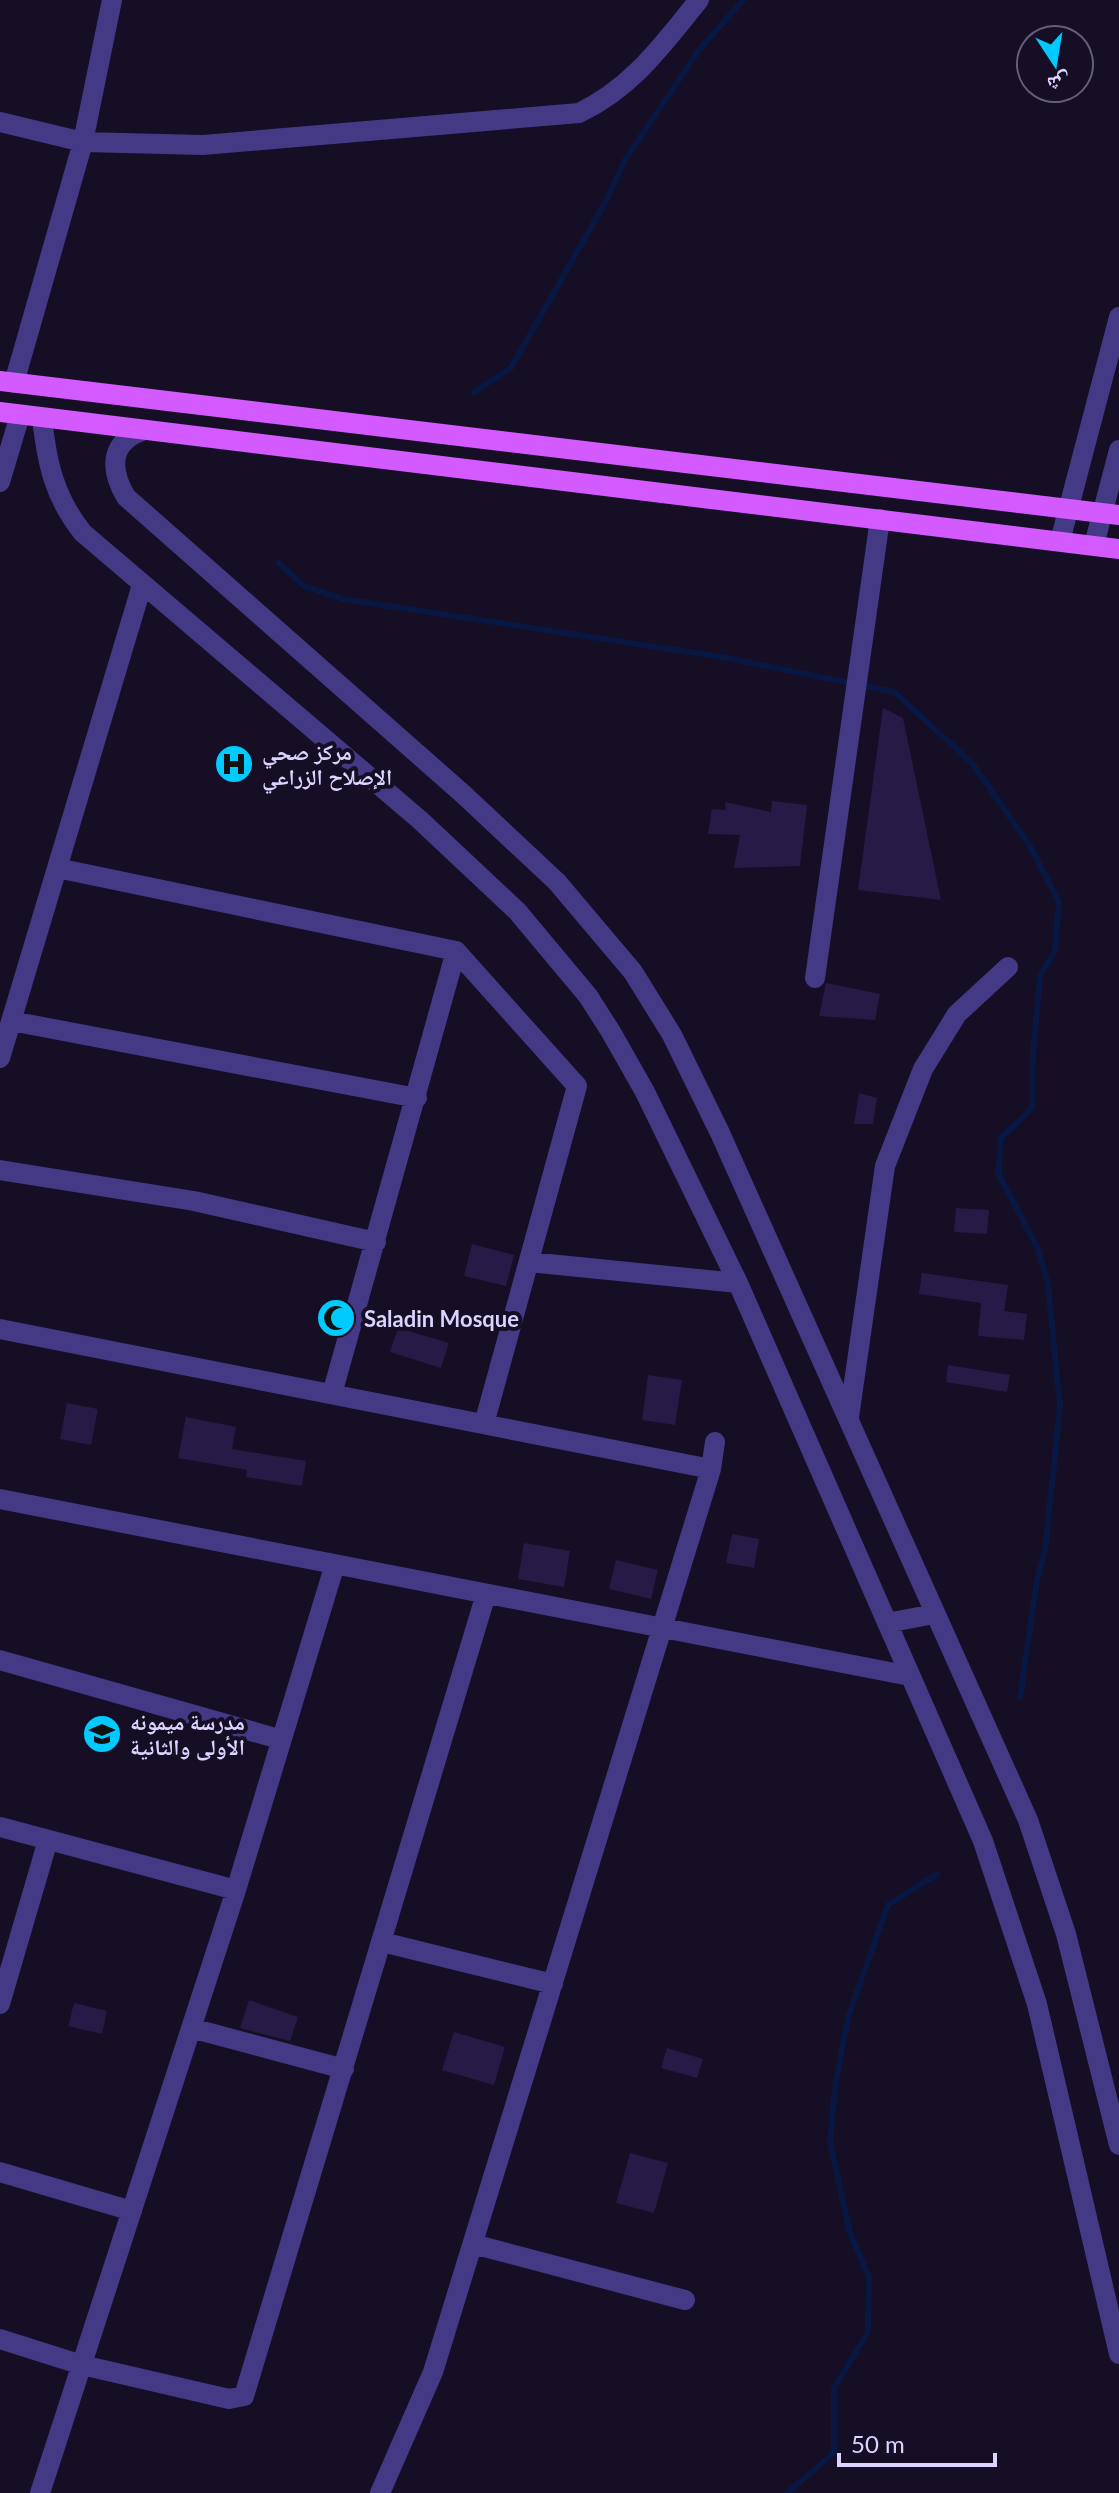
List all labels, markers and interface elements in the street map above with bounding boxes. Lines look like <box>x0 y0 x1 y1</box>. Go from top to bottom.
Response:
north arrow <box>1015 24 1095 104</box>
text: ش <box>1045 67 1073 100</box>
place label: مركز صحي الإصلاح الزراعي <box>262 738 392 794</box>
hospital icon: مركز صحي الإصلاح الزراعي <box>213 743 255 785</box>
mosque icon: Saladin Mosque <box>315 1297 357 1339</box>
place label: Saladin Mosque <box>364 1305 519 1332</box>
place label: مدرسة ميمونه الأولى والثانية <box>130 1708 245 1761</box>
school or university icon: مدرسة ميمونه الأولى والثانية <box>81 1713 123 1755</box>
scale bar <box>839 2417 995 2467</box>
text: 50 m <box>851 2429 905 2458</box>

